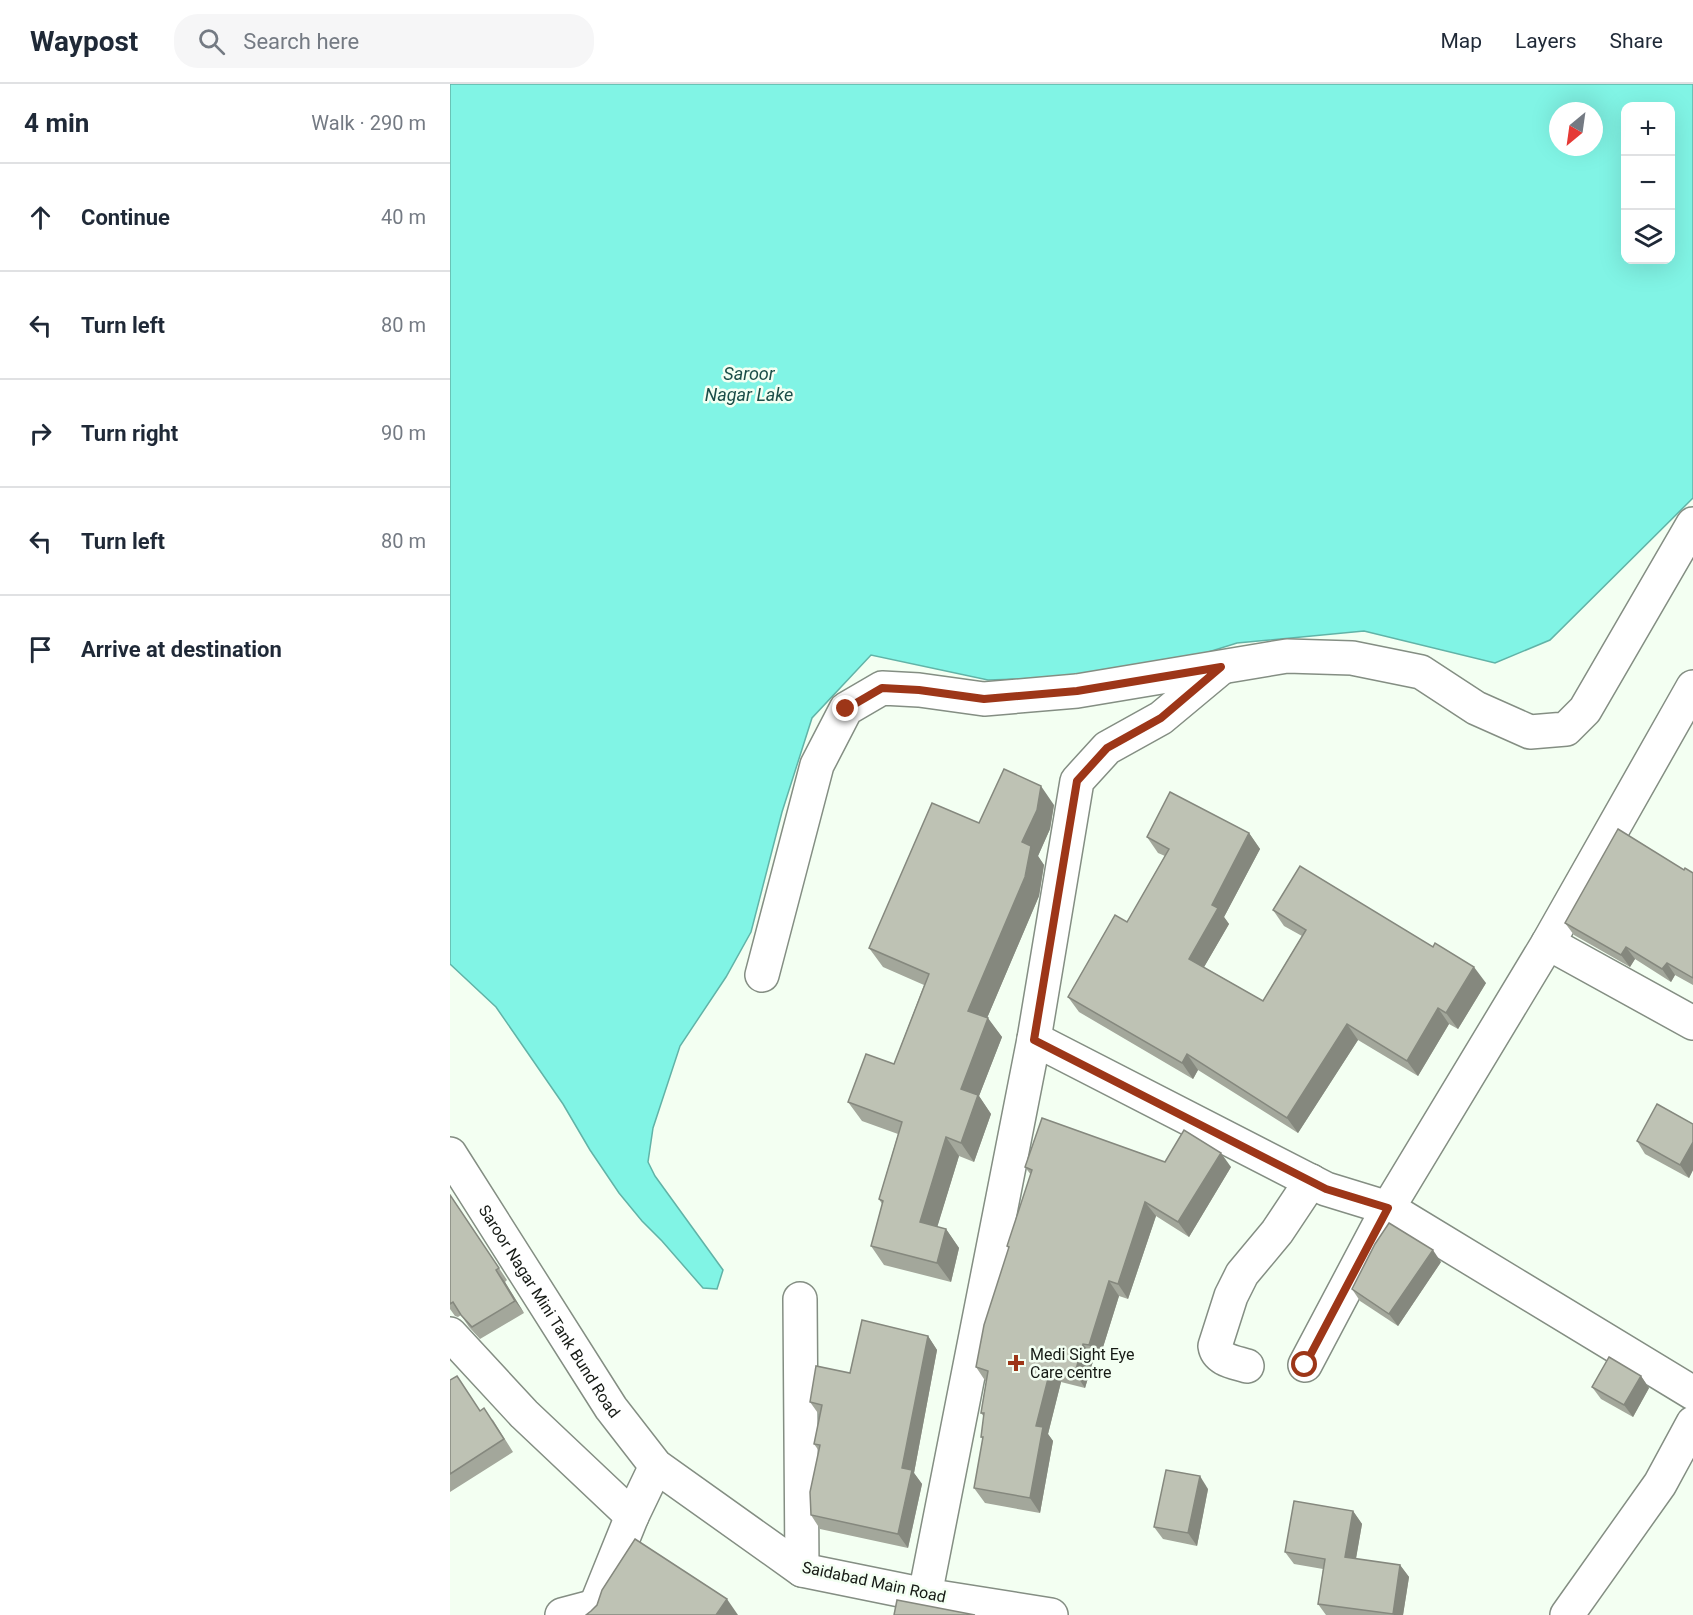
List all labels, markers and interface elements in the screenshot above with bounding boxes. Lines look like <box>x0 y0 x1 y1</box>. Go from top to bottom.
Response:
search box <box>174 14 594 68</box>
text: Waypost <box>30 25 138 58</box>
icon: search <box>195 25 228 58</box>
text: Search here <box>243 29 359 54</box>
text: Map <box>1440 29 1482 53</box>
text: Layers <box>1515 29 1576 53</box>
text: Share <box>1609 29 1663 53</box>
north arrow <box>1549 102 1603 156</box>
map controls <box>1621 102 1675 264</box>
button: + <box>1621 102 1675 156</box>
text: 4 min <box>24 108 89 138</box>
text: Walk · 290 m <box>311 111 426 135</box>
button: − <box>1621 156 1675 210</box>
icon: ahead <box>24 201 57 234</box>
text: Continue <box>81 205 170 230</box>
text: 40 m <box>381 205 426 229</box>
button: layers <box>1621 210 1675 264</box>
icon: left <box>24 309 57 342</box>
text: Turn left <box>81 313 165 338</box>
text: 80 m <box>381 313 426 337</box>
water label: Saroor Nagar Lake <box>705 363 793 405</box>
icon: right <box>24 417 57 450</box>
text: Turn right <box>81 421 178 446</box>
text: 90 m <box>381 421 426 445</box>
icon: left <box>24 525 57 558</box>
text: Turn left <box>81 529 165 554</box>
text: 80 m <box>381 529 426 553</box>
icon: arrive <box>24 633 57 666</box>
text: Arrive at destination <box>81 637 282 662</box>
route end <box>832 695 858 721</box>
street label: Saroor Nagar Mini Tank Bund Road <box>475 1201 624 1421</box>
place label: Medi Sight Eye Care centre <box>1030 1345 1135 1382</box>
route start <box>1291 1351 1317 1377</box>
marker: Medi Sight Eye Care centre <box>1007 1354 1025 1372</box>
street label: Saidabad Main Road <box>800 1557 948 1607</box>

